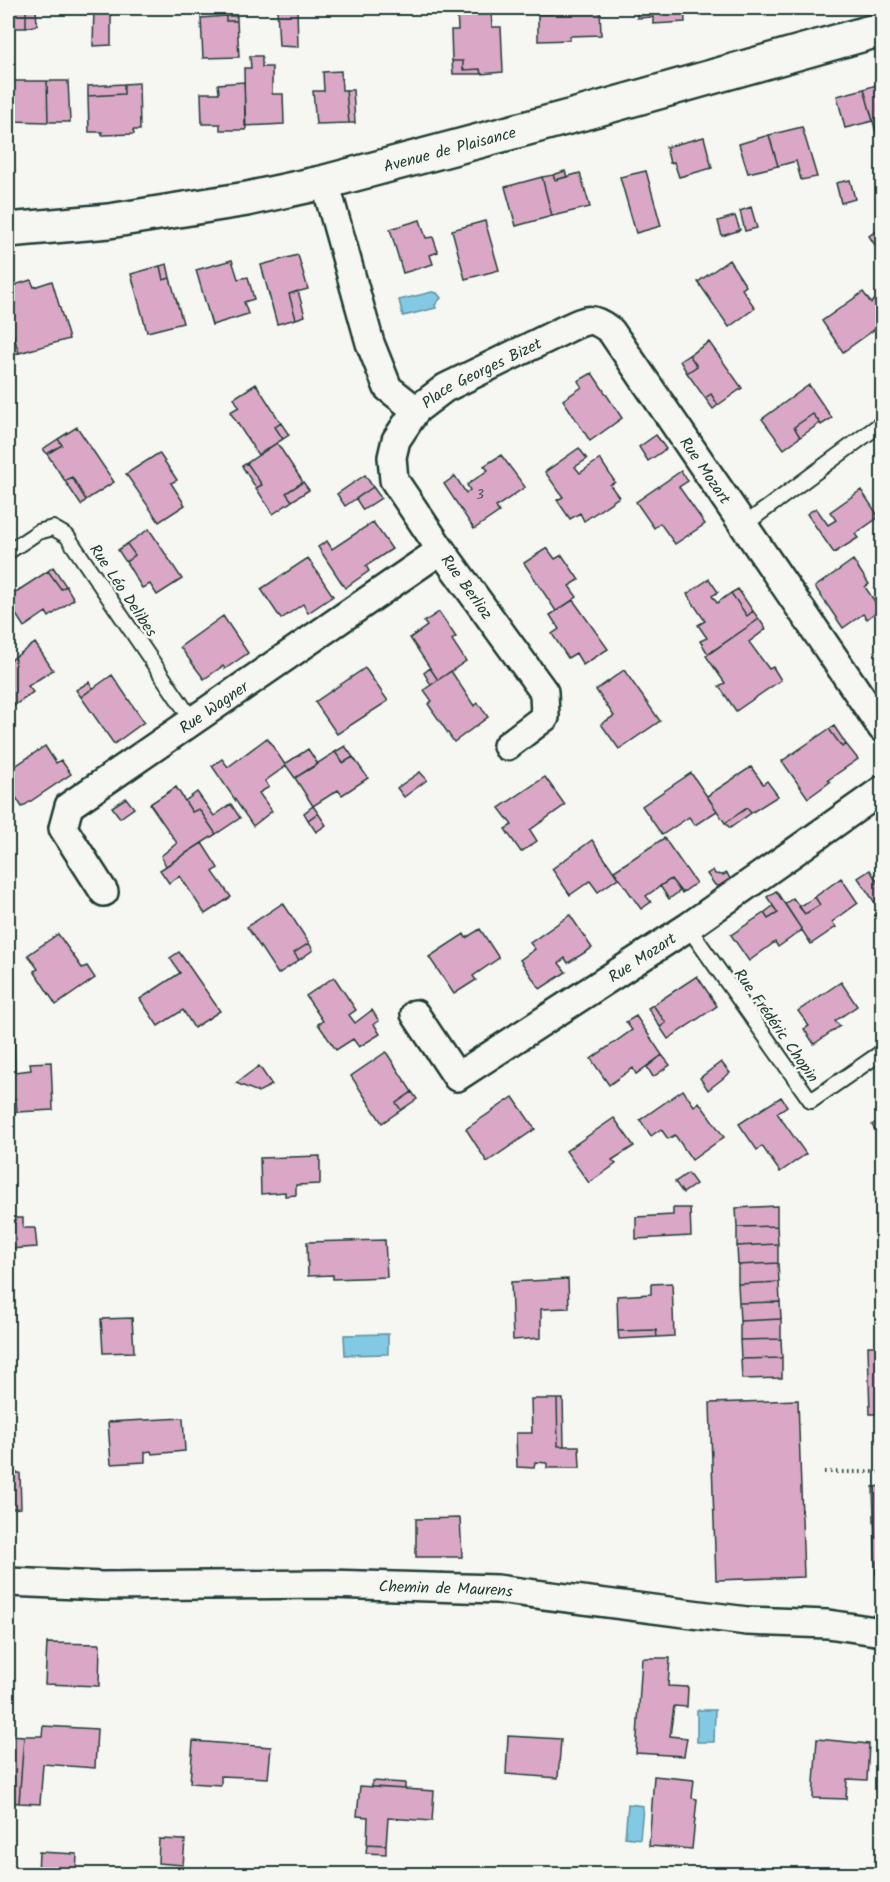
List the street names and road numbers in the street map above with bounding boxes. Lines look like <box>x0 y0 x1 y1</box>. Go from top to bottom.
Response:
street label: Avenue de Plaisance <box>381 121 519 180</box>
street label: Place Georges Bizet <box>417 331 547 416</box>
street label: Rue Mozart <box>673 432 737 510</box>
street label: Rue Léo Delibes <box>82 539 163 643</box>
street label: Rue Berlioz <box>434 550 499 625</box>
street label: Rue Wagner <box>174 674 255 741</box>
street label: Rue Mozart <box>604 927 682 990</box>
street label: Rue Frédéric Chopin <box>727 964 825 1088</box>
street label: Chemin de Maurens <box>378 1575 514 1605</box>

